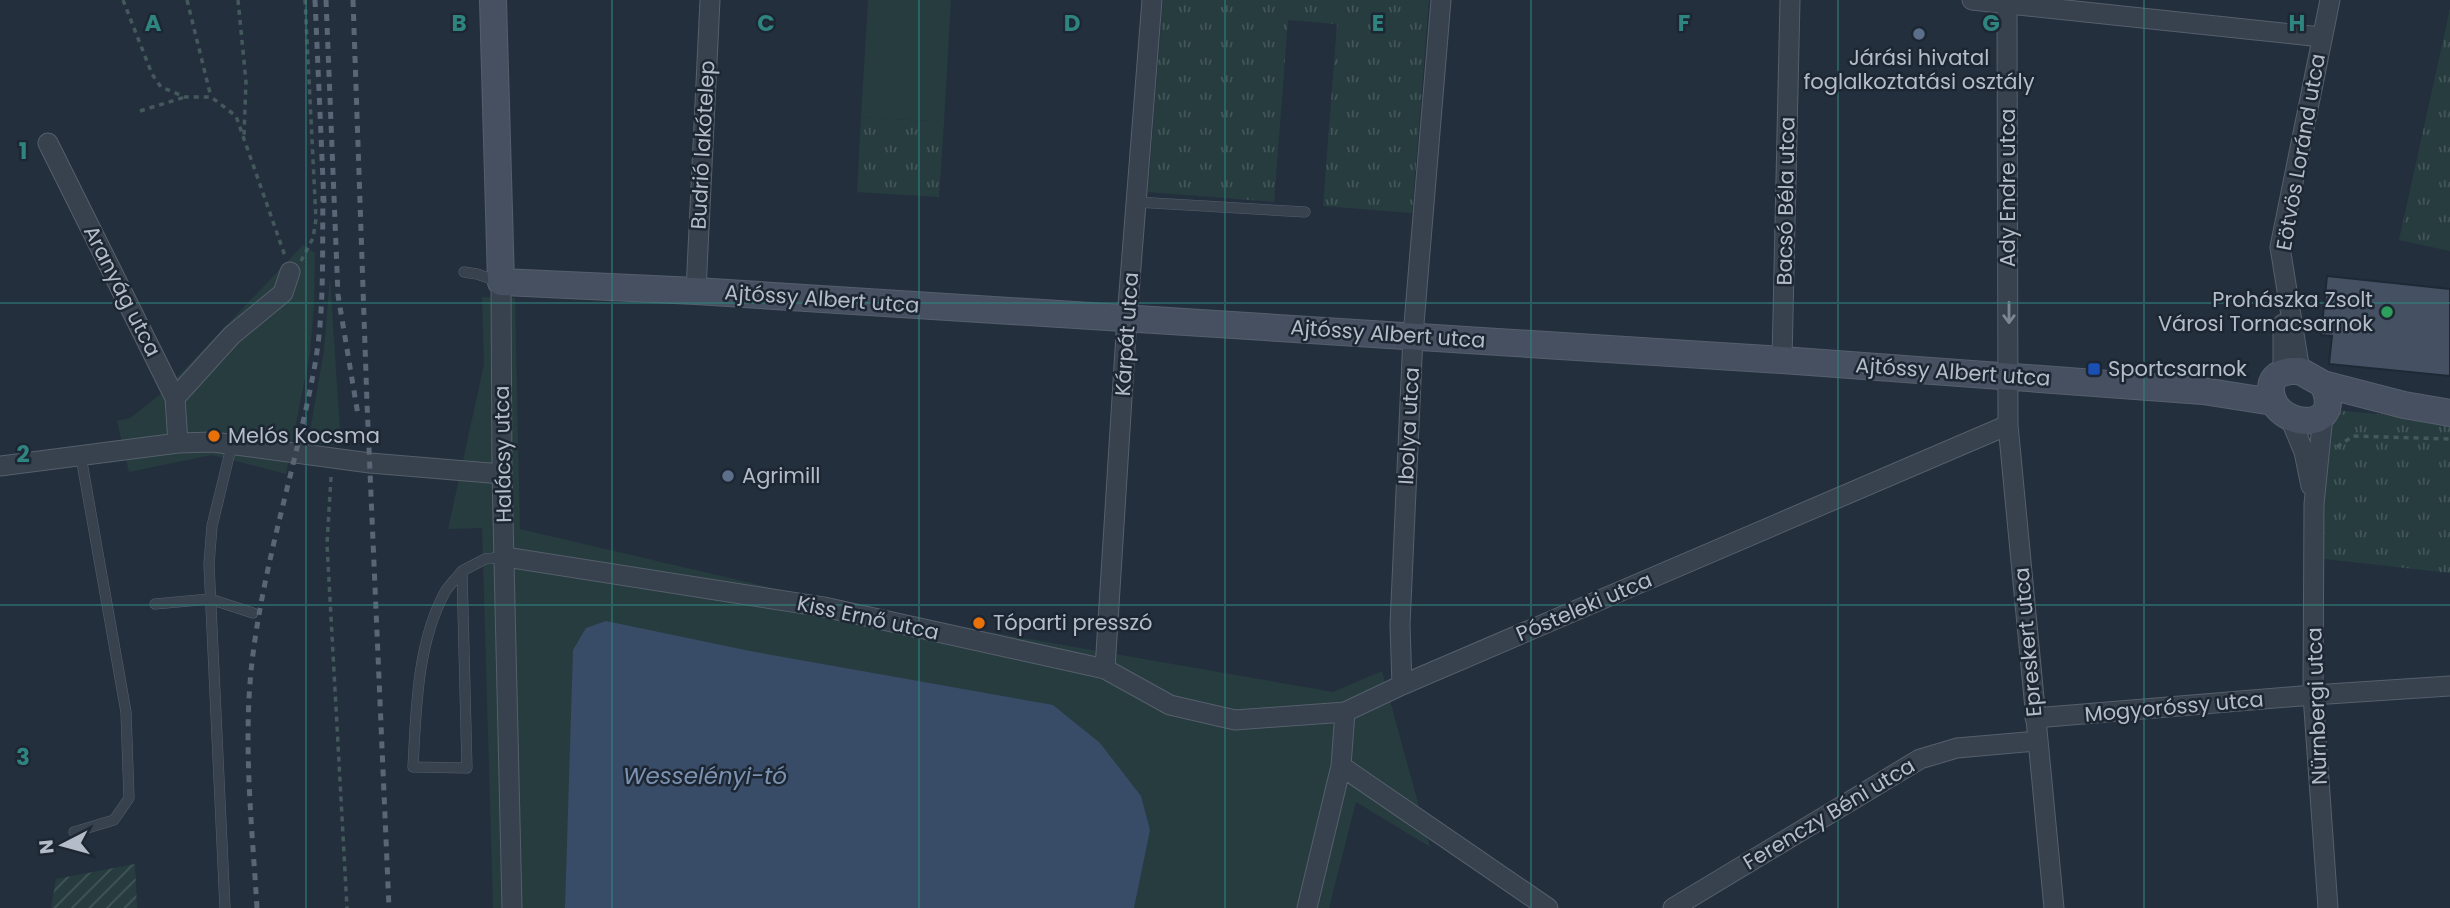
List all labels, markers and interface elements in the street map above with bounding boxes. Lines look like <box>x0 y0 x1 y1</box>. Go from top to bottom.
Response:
text: A <box>145 7 162 39</box>
text: B <box>451 7 467 39</box>
text: C <box>757 7 775 39</box>
text: D <box>1064 7 1080 39</box>
text: E <box>1372 7 1384 39</box>
text: F <box>1678 7 1690 39</box>
text: G <box>1982 7 2000 39</box>
text: H <box>2289 7 2305 39</box>
marker: Járási hivatal foglalkoztatási osztály <box>1911 26 1927 42</box>
place label: Járási hivatal foglalkoztatási osztály <box>1803 43 2035 96</box>
street label: Eötvös Loránd utca <box>2269 51 2332 253</box>
street label: Budrió lakótelep <box>684 60 721 230</box>
street label: Ady Endre utca <box>1993 109 2022 267</box>
street label: Bacsó Béla utca <box>1770 116 1801 286</box>
text: 1 <box>19 135 27 167</box>
street label: Aranyág utca <box>77 220 168 361</box>
street label: Kárpát utca <box>1108 271 1145 397</box>
street label: Ajtóssy Albert utca <box>724 277 921 320</box>
place label: Prohászka Zsolt Városi Tornacsarnok <box>2158 285 2373 338</box>
one-way arrow <box>2002 301 2016 324</box>
marker: Prohászka Zsolt Városi Tornacsarnok <box>2379 304 2395 320</box>
street label: Ajtóssy Albert utca <box>1290 312 1487 355</box>
street label: Ajtóssy Albert utca <box>1855 350 2052 393</box>
place label: Sportcsarnok <box>2108 354 2247 383</box>
marker: Sportcsarnok <box>2086 361 2102 377</box>
street label: Ibolya utca <box>1391 366 1426 485</box>
street label: Halácsy utca <box>487 385 518 523</box>
place label: Melós Kocsma <box>228 421 380 450</box>
marker: Melós Kocsma <box>206 428 222 444</box>
text: 2 <box>16 438 30 470</box>
place label: Agrimill <box>742 461 820 490</box>
marker: Agrimill <box>720 468 736 484</box>
street label: Pósteleki utca <box>1511 565 1656 648</box>
street label: Epreskert utca <box>2007 566 2048 718</box>
street label: Kiss Ernő utca <box>794 588 942 647</box>
place label: Tóparti presszó <box>993 608 1152 637</box>
marker: Tóparti presszó <box>971 615 987 631</box>
street label: Nürnbergi utca <box>2299 627 2334 785</box>
street label: Mogyoróssy utca <box>2083 684 2265 729</box>
text: 3 <box>16 741 30 773</box>
street label: Ferenczy Béni utca <box>1737 751 1920 876</box>
water label: Wesselényi-tó <box>623 760 787 792</box>
north arrow <box>28 810 98 880</box>
text: N <box>32 838 61 855</box>

